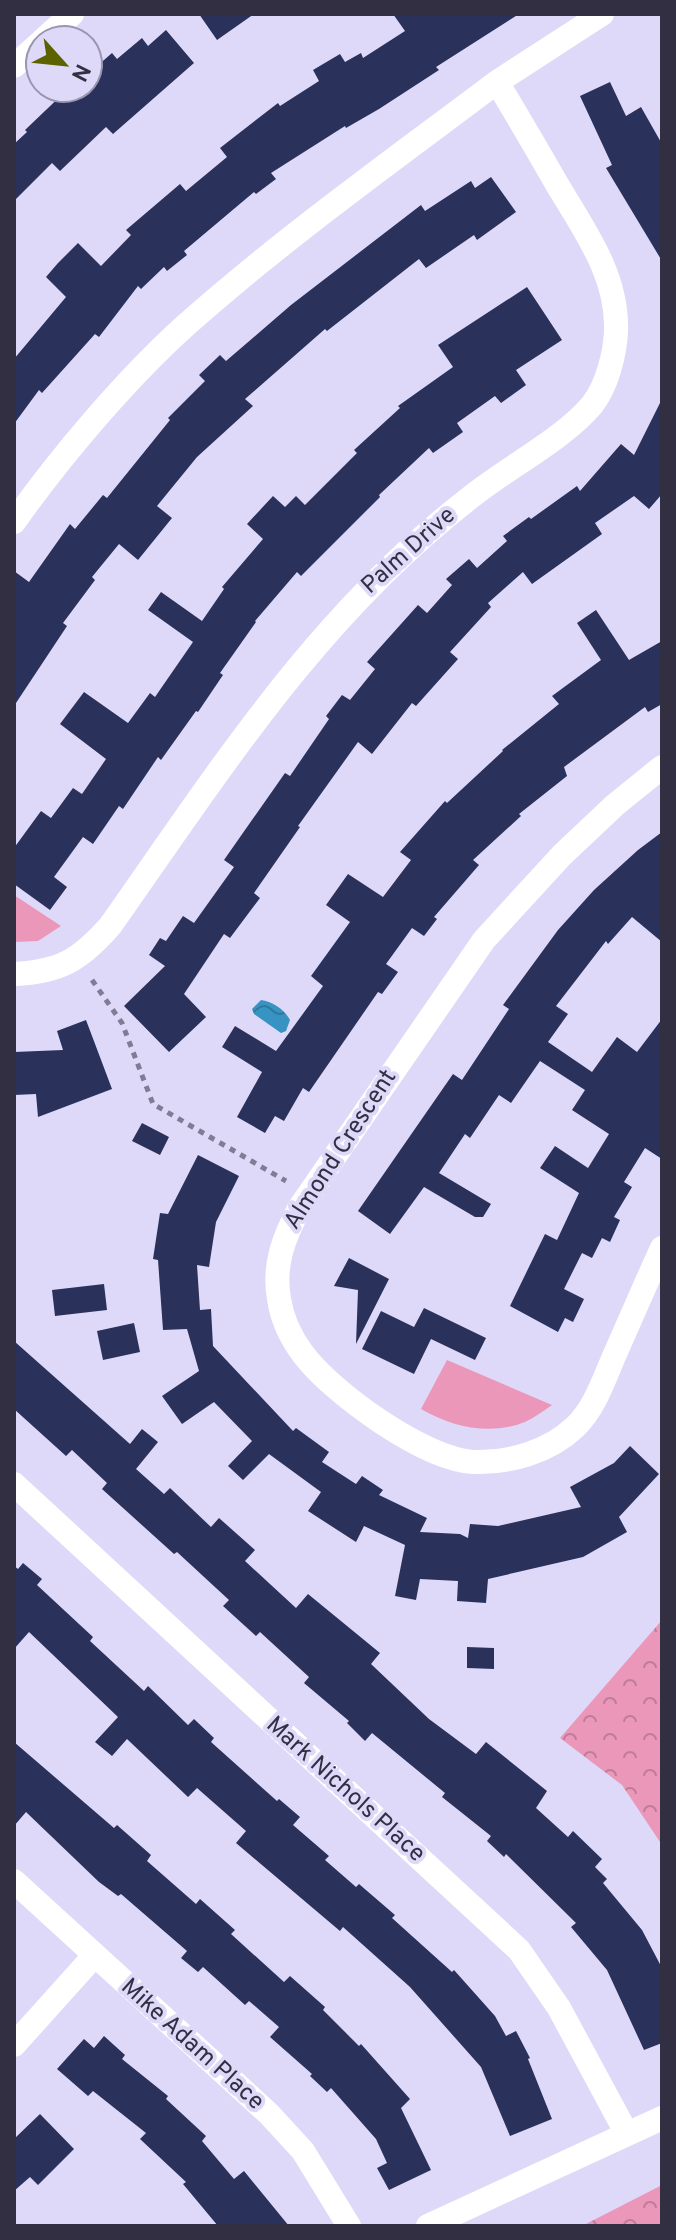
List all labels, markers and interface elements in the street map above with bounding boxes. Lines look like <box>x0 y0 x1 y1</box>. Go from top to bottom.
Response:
north arrow <box>24 24 104 104</box>
text: N <box>64 59 95 85</box>
street label: Palm Drive <box>356 501 462 601</box>
street label: Almond Crescent <box>278 1064 404 1236</box>
street label: Mark Nichols Place <box>259 1711 431 1869</box>
street label: Mike Adam Place <box>114 1973 270 2117</box>

